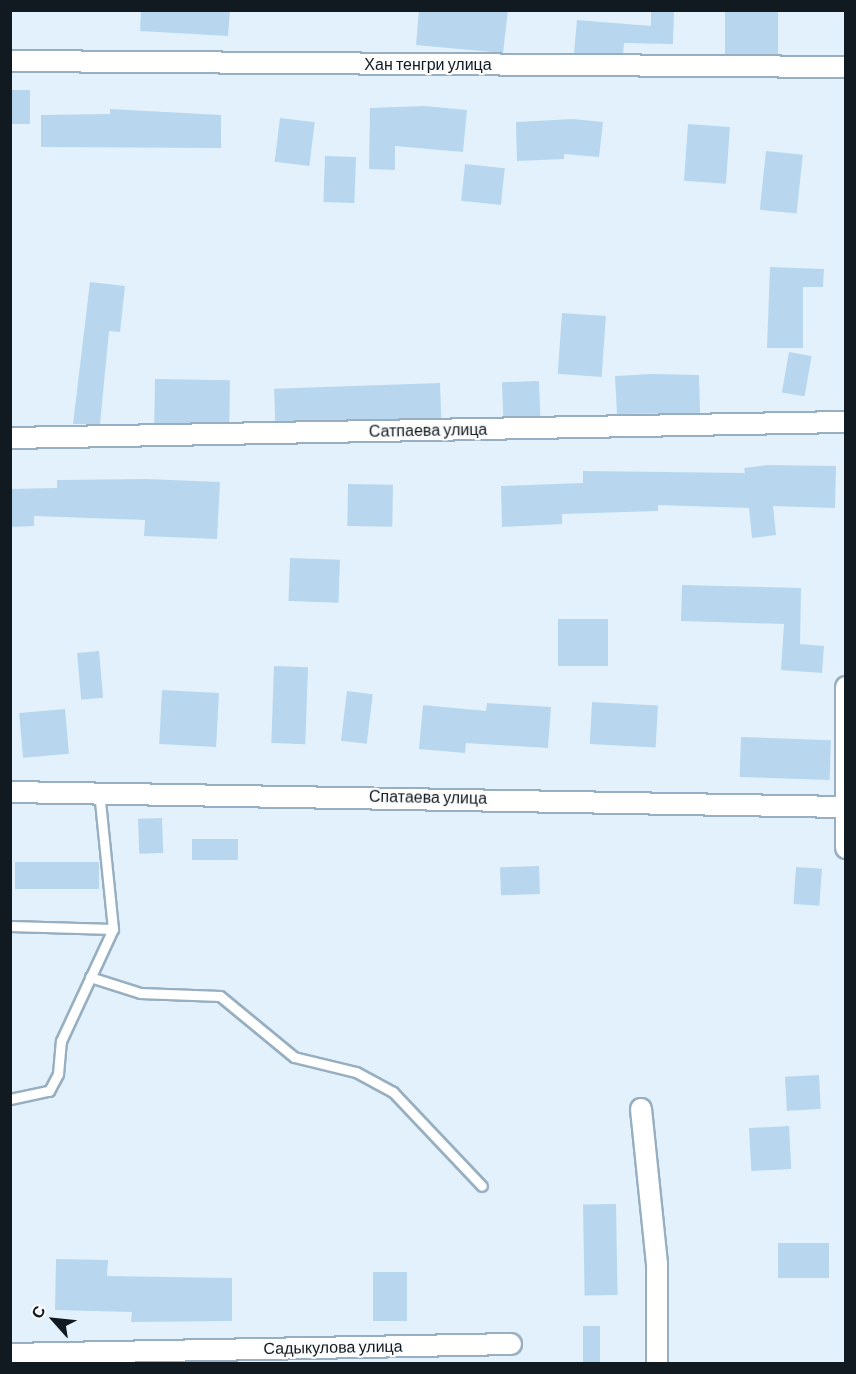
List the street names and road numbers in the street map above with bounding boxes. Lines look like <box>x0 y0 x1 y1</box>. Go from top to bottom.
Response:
street label: Хан тенгри улица <box>364 54 492 74</box>
street label: Сатпаева улица <box>369 419 487 441</box>
street label: Спатаева улица <box>369 786 487 808</box>
street label: Садыкулова улица <box>263 1336 403 1358</box>

